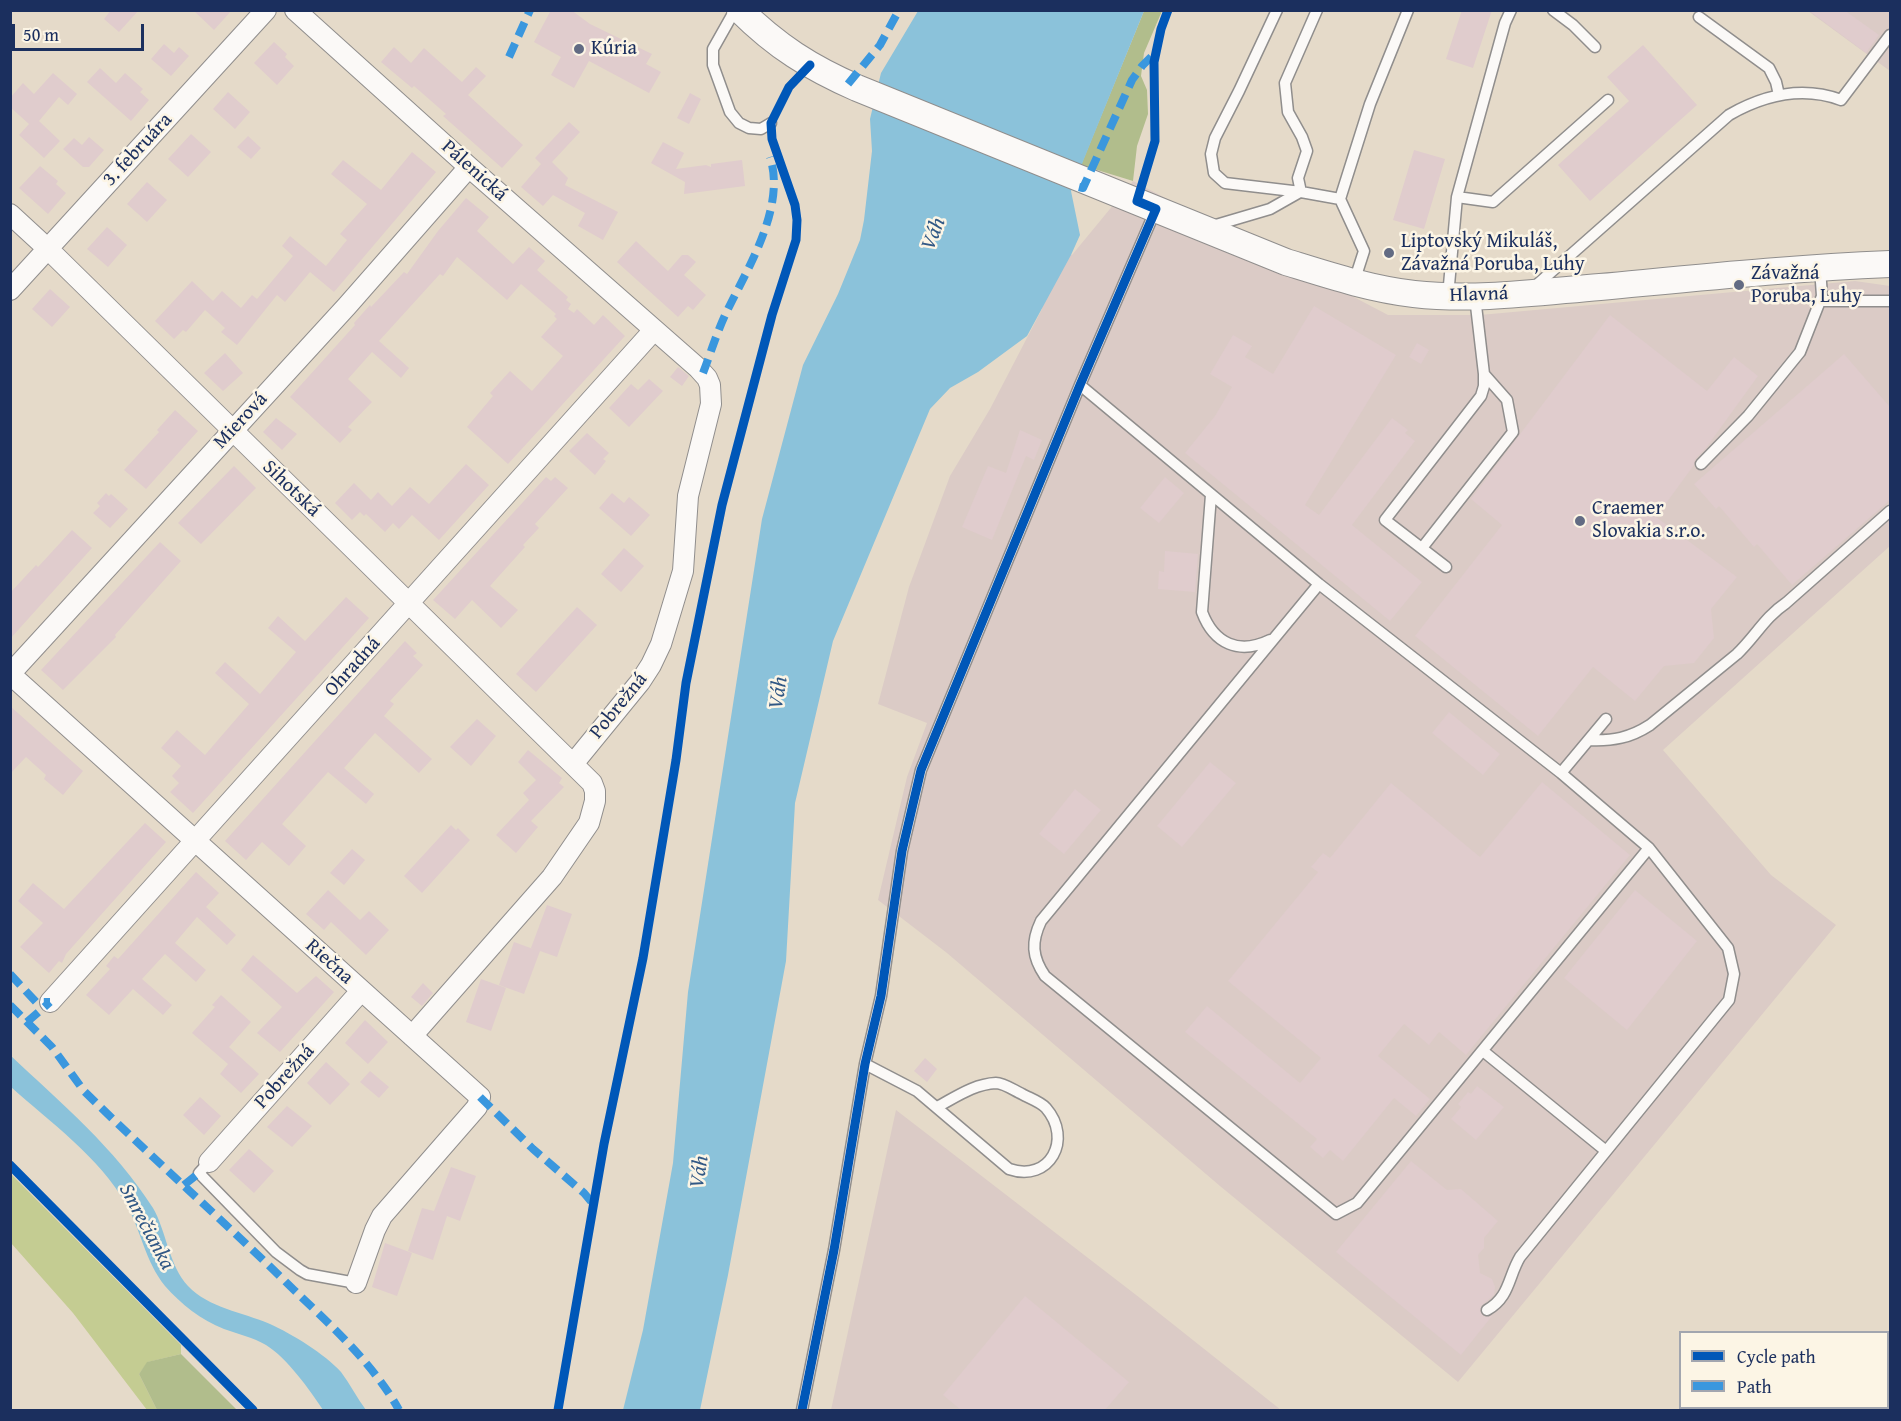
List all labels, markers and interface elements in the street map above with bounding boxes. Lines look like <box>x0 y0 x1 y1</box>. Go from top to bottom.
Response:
scale bar <box>15 12 147 50</box>
text: 50 m <box>23 21 59 48</box>
place label: Kúria <box>591 37 637 61</box>
marker: Kúria <box>572 42 586 56</box>
street label: 3. februára <box>98 109 178 191</box>
street label: Pálenická <box>436 135 512 207</box>
water label: Váh <box>916 214 952 254</box>
place label: Liptovský Mikuláš, Závažná Poruba, Luhy <box>1401 230 1585 277</box>
marker: Liptovský Mikuláš, Závažná Poruba, Luhy <box>1382 246 1396 260</box>
place label: Závažná Poruba, Luhy <box>1751 262 1862 309</box>
marker: Závažná Poruba, Luhy <box>1732 278 1746 292</box>
street label: Hlavná <box>1449 282 1509 308</box>
street label: Mierová <box>209 388 273 454</box>
street label: Sihotská <box>257 456 325 522</box>
place label: Craemer Slovakia s.r.o. <box>1592 497 1705 544</box>
marker: Craemer Slovakia s.r.o. <box>1573 514 1587 528</box>
street label: Ohradná <box>320 632 386 702</box>
street label: Pobrežná <box>585 668 653 744</box>
water label: Váh <box>764 675 794 711</box>
street label: Riečna <box>300 934 358 990</box>
street label: Pobrežná <box>250 1040 320 1114</box>
water label: Váh <box>685 1154 715 1190</box>
water label: Smrečianka <box>113 1180 179 1274</box>
legend <box>1679 1331 1889 1409</box>
text: Cycle path <box>1737 1343 1816 1370</box>
text: Path <box>1737 1373 1772 1400</box>

